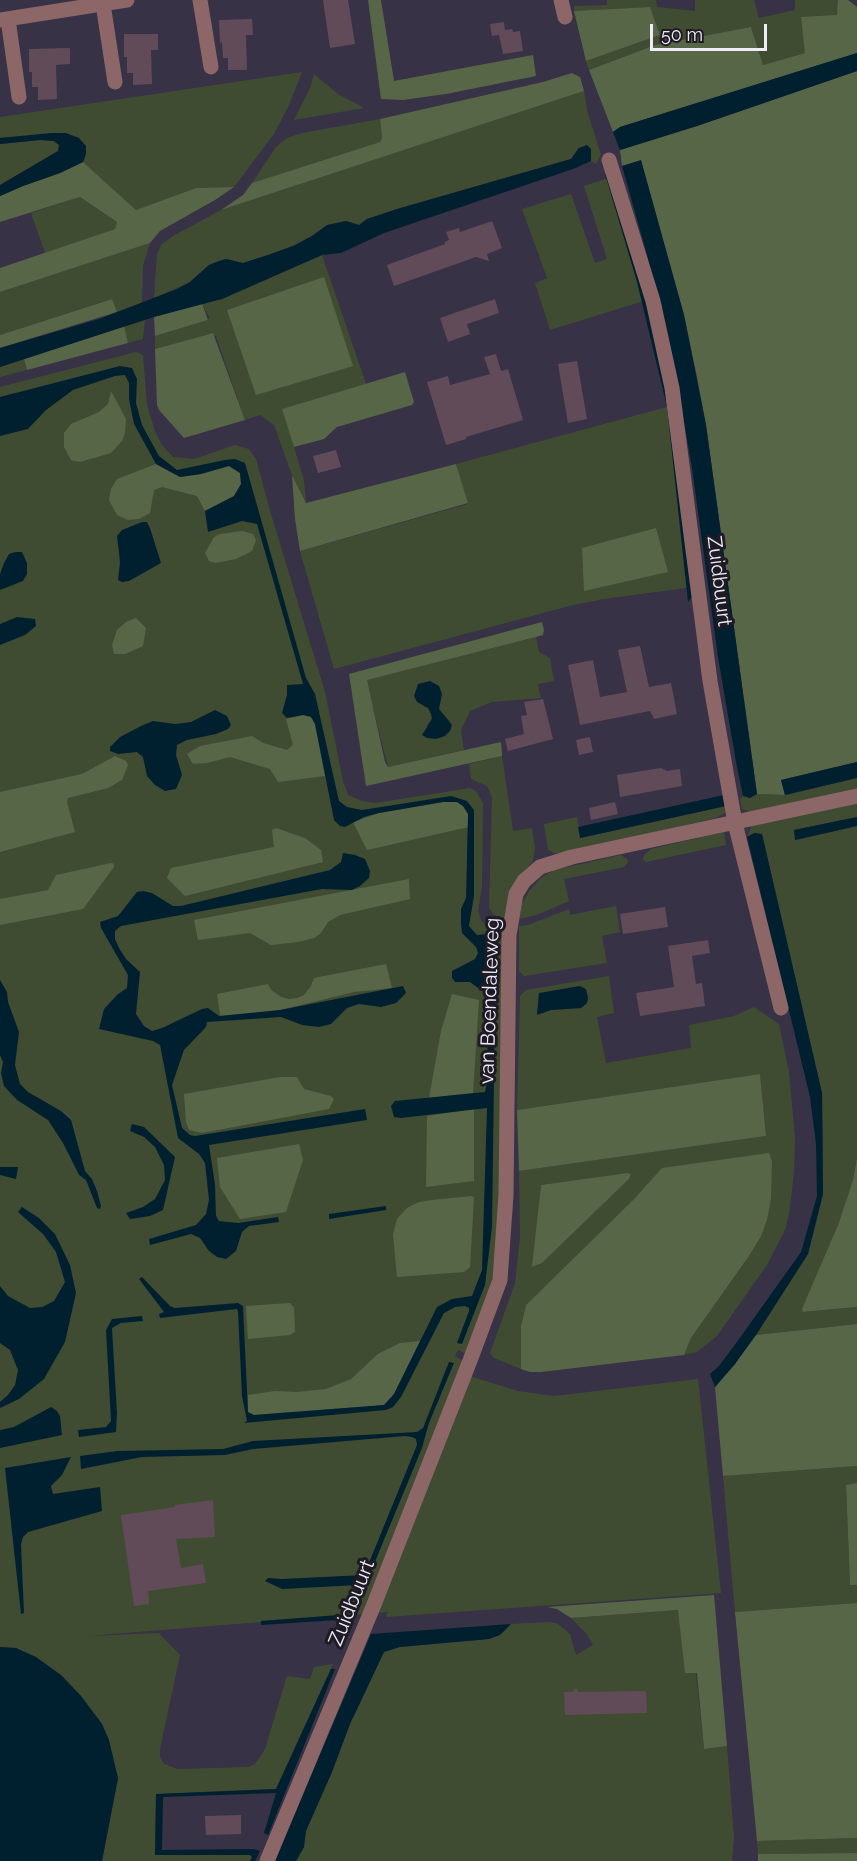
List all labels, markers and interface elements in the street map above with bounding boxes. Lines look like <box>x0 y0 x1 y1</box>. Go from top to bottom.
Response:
scale bar <box>653 12 770 50</box>
text: 50 m <box>661 24 703 45</box>
street label: Zuidbuurt <box>702 534 736 628</box>
street label: van Boendaleweg <box>475 917 505 1085</box>
street label: Zuidbuurt <box>324 1556 380 1650</box>

